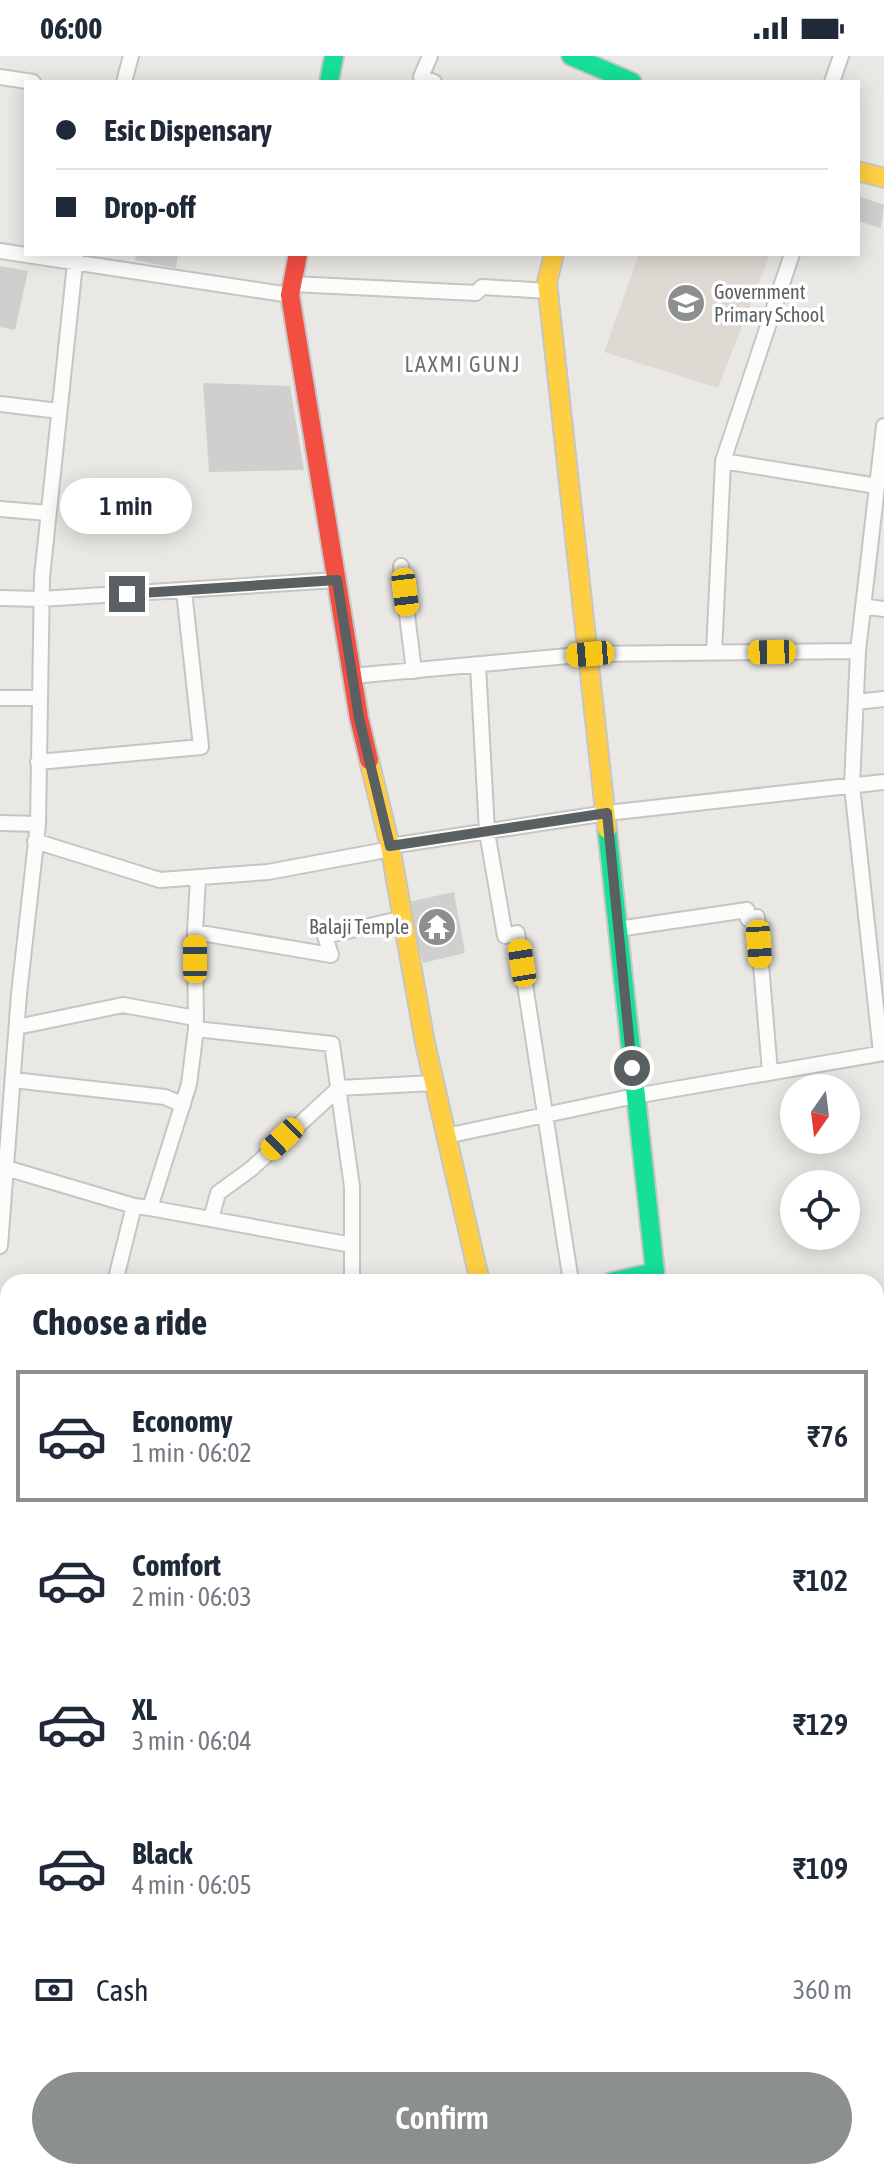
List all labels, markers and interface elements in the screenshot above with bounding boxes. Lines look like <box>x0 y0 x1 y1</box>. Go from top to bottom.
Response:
text: 06:00 <box>40 11 102 45</box>
text: Esic Dispensary <box>104 113 272 147</box>
text: Drop-off <box>104 190 196 224</box>
place label: Government Primary School <box>714 280 825 326</box>
school or university icon: Government Primary School <box>665 282 707 324</box>
district label: LAXMI GUNJ <box>404 351 522 377</box>
callout: 1 min <box>61 478 193 534</box>
text: 1 min <box>99 491 153 521</box>
car <box>390 567 420 617</box>
route end <box>109 576 145 612</box>
car <box>565 640 615 668</box>
car <box>748 640 796 664</box>
temple icon: Balaji Temple <box>416 906 458 948</box>
place label: Balaji Temple <box>309 915 409 938</box>
car <box>745 919 773 969</box>
car <box>183 935 207 983</box>
car <box>506 937 538 989</box>
route start <box>614 1050 650 1086</box>
north arrow <box>780 1074 860 1154</box>
map controls <box>780 1074 860 1250</box>
car <box>256 1114 308 1164</box>
button: locate <box>780 1170 860 1250</box>
text: Choose a ride <box>32 1301 207 1343</box>
icon: car <box>36 1400 108 1472</box>
text: Economy <box>132 1404 233 1438</box>
text: ₹76 <box>807 1419 848 1453</box>
text: 1 min · 06:02 <box>132 1438 252 1468</box>
icon: car <box>36 1544 108 1616</box>
text: Comfort <box>132 1548 221 1582</box>
text: ₹102 <box>793 1563 848 1597</box>
text: 2 min · 06:03 <box>132 1582 252 1612</box>
icon: car <box>36 1688 108 1760</box>
text: XL <box>132 1692 157 1726</box>
text: ₹129 <box>793 1707 848 1741</box>
text: 3 min · 06:04 <box>132 1726 252 1756</box>
icon: car <box>36 1832 108 1904</box>
text: Black <box>132 1836 192 1870</box>
text: ₹109 <box>793 1851 848 1885</box>
text: 4 min · 06:05 <box>132 1870 252 1900</box>
icon: cash <box>32 1968 76 2012</box>
text: Cash <box>96 1973 149 2007</box>
text: 360 m <box>793 1975 852 2005</box>
button: Confirm <box>32 2072 852 2164</box>

